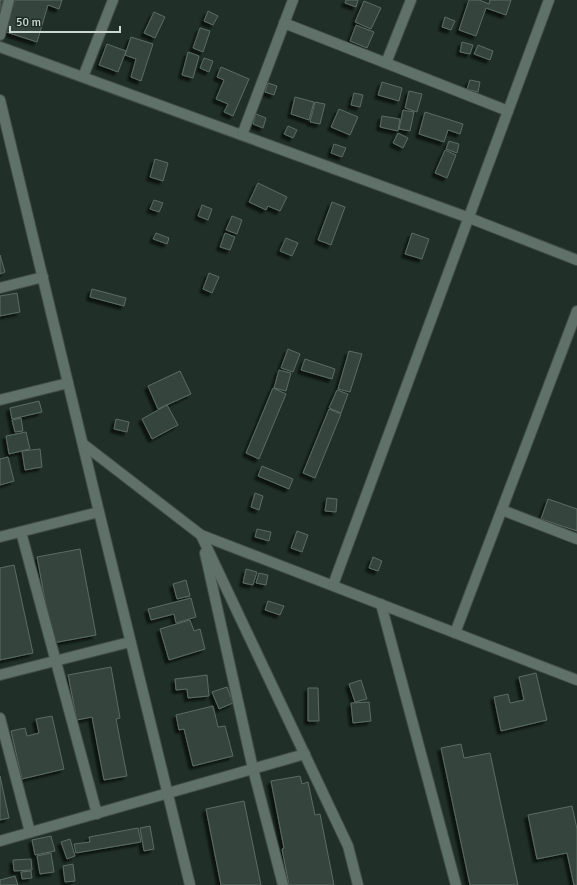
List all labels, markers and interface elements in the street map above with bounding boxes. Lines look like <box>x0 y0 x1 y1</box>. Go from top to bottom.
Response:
scale bar <box>10 8 120 34</box>
text: 50 m <box>16 15 41 30</box>

